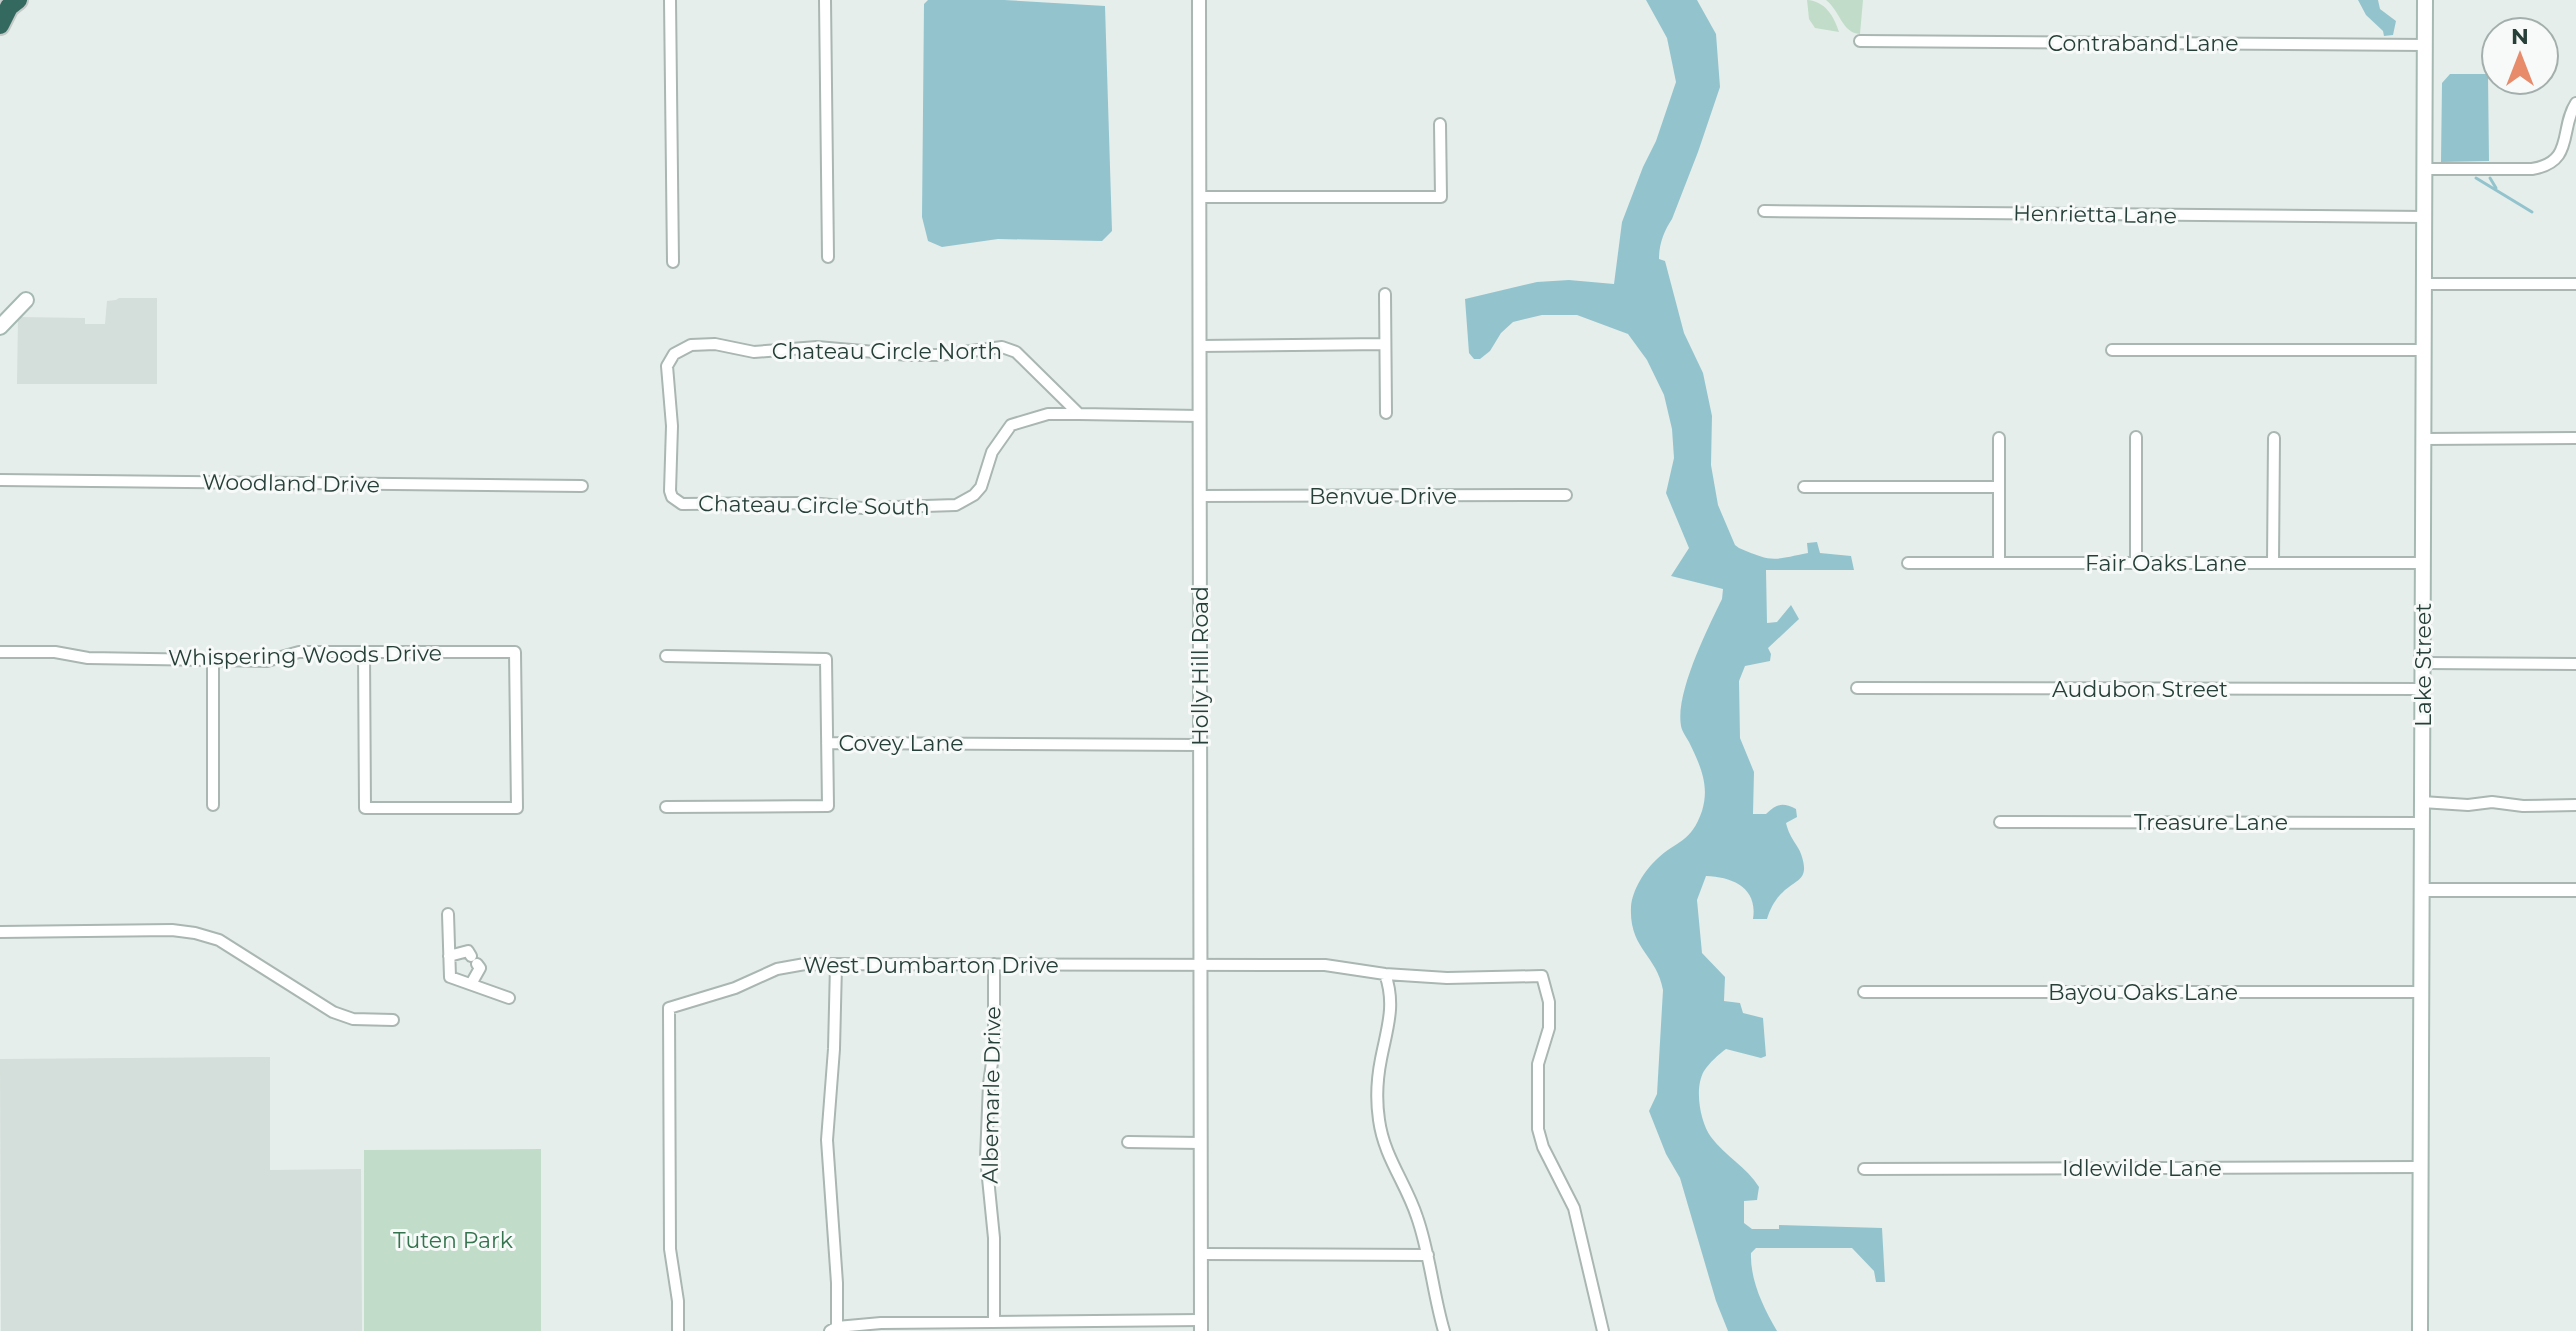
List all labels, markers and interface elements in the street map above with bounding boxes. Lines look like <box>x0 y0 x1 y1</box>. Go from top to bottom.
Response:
north arrow <box>2480 16 2560 96</box>
text: N <box>2511 23 2529 50</box>
street label: Contraband Lane <box>2047 30 2239 57</box>
street label: Henrietta Lane <box>2013 200 2177 229</box>
street label: Chateau Circle North <box>772 338 1002 365</box>
street label: Woodland Drive <box>202 468 380 499</box>
street label: Benvue Drive <box>1309 483 1457 510</box>
street label: Chateau Circle South <box>698 490 930 521</box>
street label: Fair Oaks Lane <box>2085 550 2247 577</box>
street label: Holly Hill Road <box>1187 586 1214 746</box>
street label: Lake Street <box>2410 603 2437 727</box>
street label: Whispering Woods Drive <box>168 640 442 671</box>
street label: Audubon Street <box>2052 676 2228 703</box>
street label: Covey Lane <box>838 730 964 757</box>
street label: Treasure Lane <box>2134 809 2288 836</box>
street label: West Dumbarton Drive <box>803 952 1059 979</box>
street label: Bayou Oaks Lane <box>2048 979 2238 1006</box>
street label: Albemarle Drive <box>976 1006 1007 1184</box>
street label: Idlewilde Lane <box>2062 1155 2222 1182</box>
park label: Tuten Park <box>393 1227 514 1254</box>

